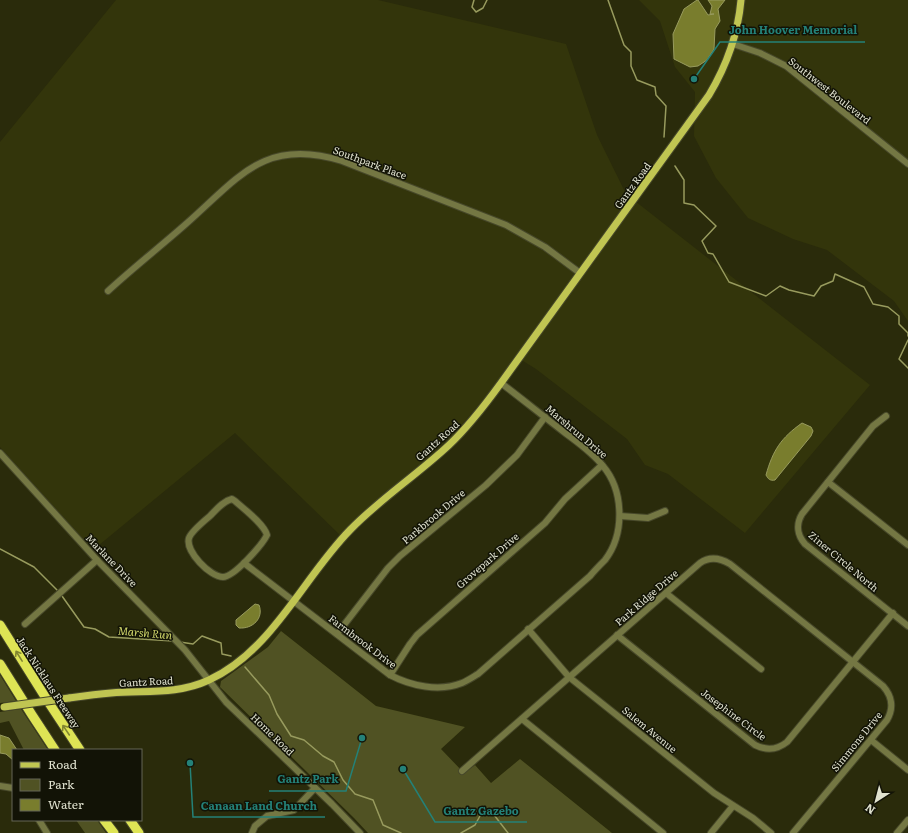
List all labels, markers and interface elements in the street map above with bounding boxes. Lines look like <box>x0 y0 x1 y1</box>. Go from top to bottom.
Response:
callout: John Hoover Memorial <box>720 19 865 42</box>
text: John Hoover Memorial <box>729 21 857 37</box>
street label: Southwest Boulevard <box>786 53 874 127</box>
street label: Southpark Place <box>331 142 409 182</box>
street label: Gantz Road <box>610 159 654 211</box>
street label: Marshrun Drive <box>543 401 611 461</box>
street label: Gantz Road <box>412 416 462 464</box>
street label: Parkbrook Drive <box>398 485 468 547</box>
street label: Ziner Circle North <box>806 527 883 595</box>
street label: Grovepark Drive <box>452 528 522 592</box>
street label: Marlane Drive <box>83 530 141 590</box>
street label: Park Ridge Drive <box>611 565 681 629</box>
street label: Farmbrook Drive <box>326 610 400 672</box>
water label: Marsh Run <box>117 622 173 642</box>
street label: Jack Nicklaus Freeway <box>14 633 85 731</box>
one-way arrow <box>15 651 23 662</box>
street label: Gantz Road <box>119 672 173 690</box>
street label: Josephine Circle <box>698 684 770 744</box>
street label: Salem Avenue <box>619 702 681 756</box>
street label: Simmons Drive <box>827 708 885 774</box>
street label: Home Road <box>248 709 298 759</box>
one-way arrow <box>62 724 70 735</box>
legend <box>12 749 142 821</box>
text: Road <box>48 755 78 773</box>
callout: Gantz Park <box>269 768 346 791</box>
text: Gantz Park <box>277 770 339 786</box>
text: Park <box>48 775 75 793</box>
north arrow <box>856 781 896 821</box>
callout: Canaan Land Church <box>193 794 325 817</box>
text: Water <box>48 795 84 813</box>
text: Canaan Land Church <box>201 797 318 813</box>
callout: Gantz Gazebo <box>435 799 527 822</box>
text: N <box>861 801 878 819</box>
text: Gantz Gazebo <box>443 802 519 818</box>

